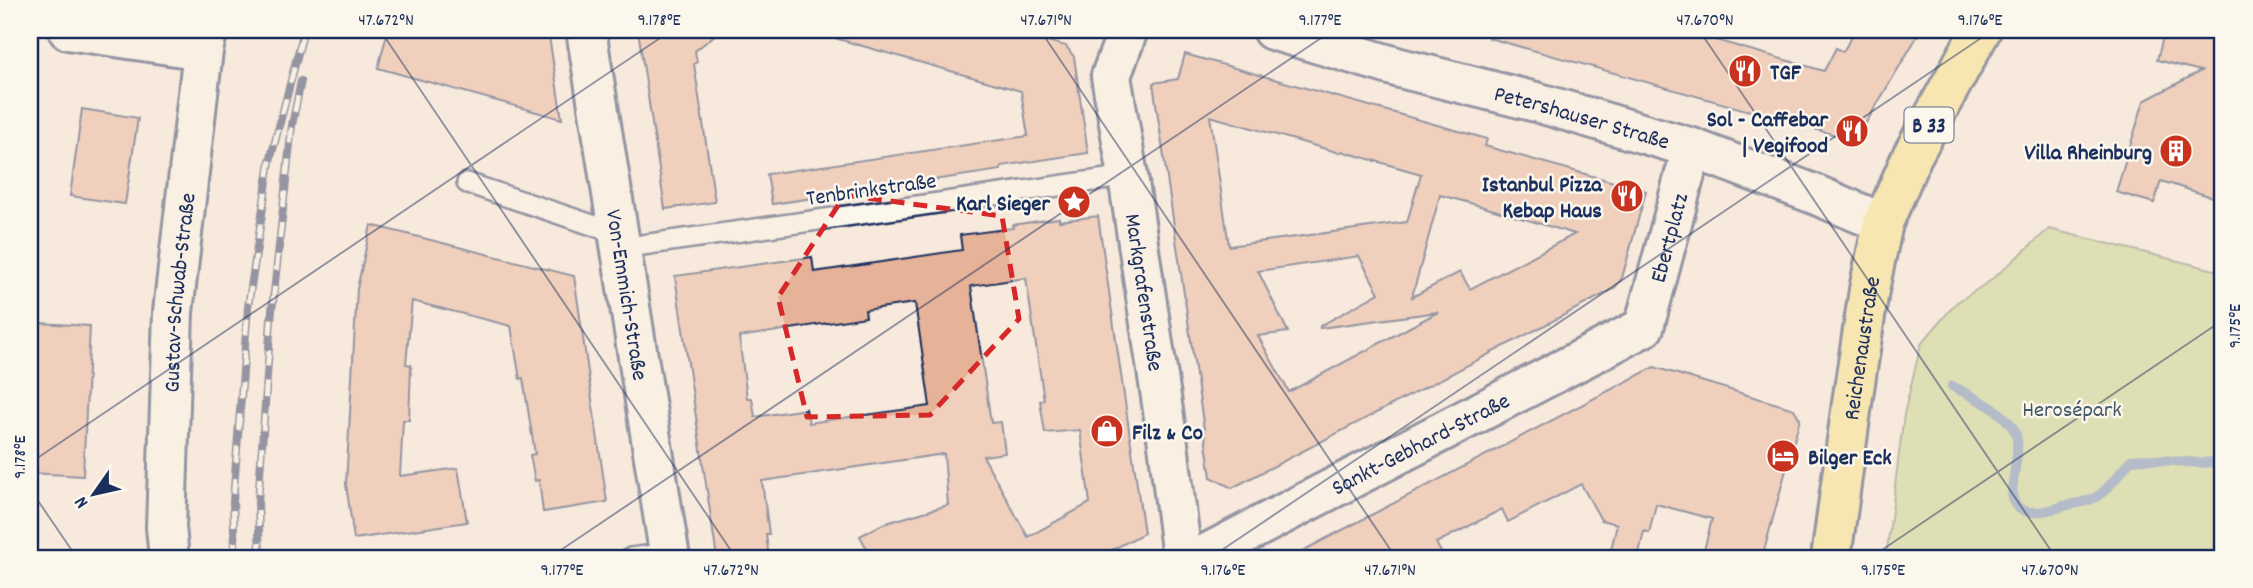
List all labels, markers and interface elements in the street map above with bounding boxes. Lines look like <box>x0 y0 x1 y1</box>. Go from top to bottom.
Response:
text: 47.672°N <box>358 9 414 34</box>
text: 9.178°E <box>637 9 681 34</box>
text: 47.671°N <box>1020 9 1072 34</box>
text: 9.177°E <box>1299 9 1341 34</box>
text: 47.670°N <box>1676 9 1734 34</box>
text: 9.176°E <box>1958 9 2002 34</box>
restaurant icon: TGF <box>1726 52 1764 90</box>
place label: TGF <box>1770 58 1802 91</box>
street label: Petershauser Straße <box>1490 79 1673 160</box>
place label: Sol - Caffebar | Vegifood <box>1707 105 1828 164</box>
road number: B 33 <box>1904 108 1954 142</box>
restaurant icon: Sol - Caffebar | Vegifood <box>1833 112 1871 150</box>
building icon: Villa Rheinburg <box>2157 132 2195 170</box>
place label: Villa Rheinburg <box>2025 138 2152 171</box>
street label: Tenbrinkstraße <box>804 166 939 217</box>
place label: Istanbul Pizza Kebap Haus <box>1482 170 1603 229</box>
restaurant icon: Istanbul Pizza Kebap Haus <box>1608 177 1646 215</box>
place icon: Karl Sieger <box>1055 183 1093 221</box>
place label: Karl Sieger <box>956 189 1050 222</box>
street label: Ebertplatz <box>1644 190 1699 287</box>
street label: Gustav-Schwab-Straße <box>157 191 207 393</box>
street label: Von-Emmich-Straße <box>595 207 655 383</box>
street label: Markgrafenstraße <box>1114 212 1170 374</box>
street label: Reichenaustraße <box>1837 274 1891 423</box>
text: 9.175°E <box>2224 304 2249 348</box>
street label: Sankt-Gebhard-Straße <box>1327 386 1517 506</box>
park label: Herosépark <box>2022 395 2122 428</box>
shop icon: Filz & Co <box>1088 412 1126 450</box>
place label: Filz & Co <box>1132 418 1203 451</box>
text: 9.178°E <box>9 435 34 479</box>
hotel icon: Bilger Eck <box>1764 437 1802 475</box>
place label: Bilger Eck <box>1808 443 1892 476</box>
north arrow <box>60 458 130 528</box>
text: N <box>69 490 97 513</box>
text: 9.177°E <box>541 559 583 584</box>
text: 47.672°N <box>703 559 759 584</box>
text: 9.176°E <box>1201 559 1245 584</box>
text: 47.671°N <box>1364 559 1416 584</box>
text: 9.175°E <box>1861 559 1905 584</box>
text: 47.670°N <box>2021 559 2079 584</box>

